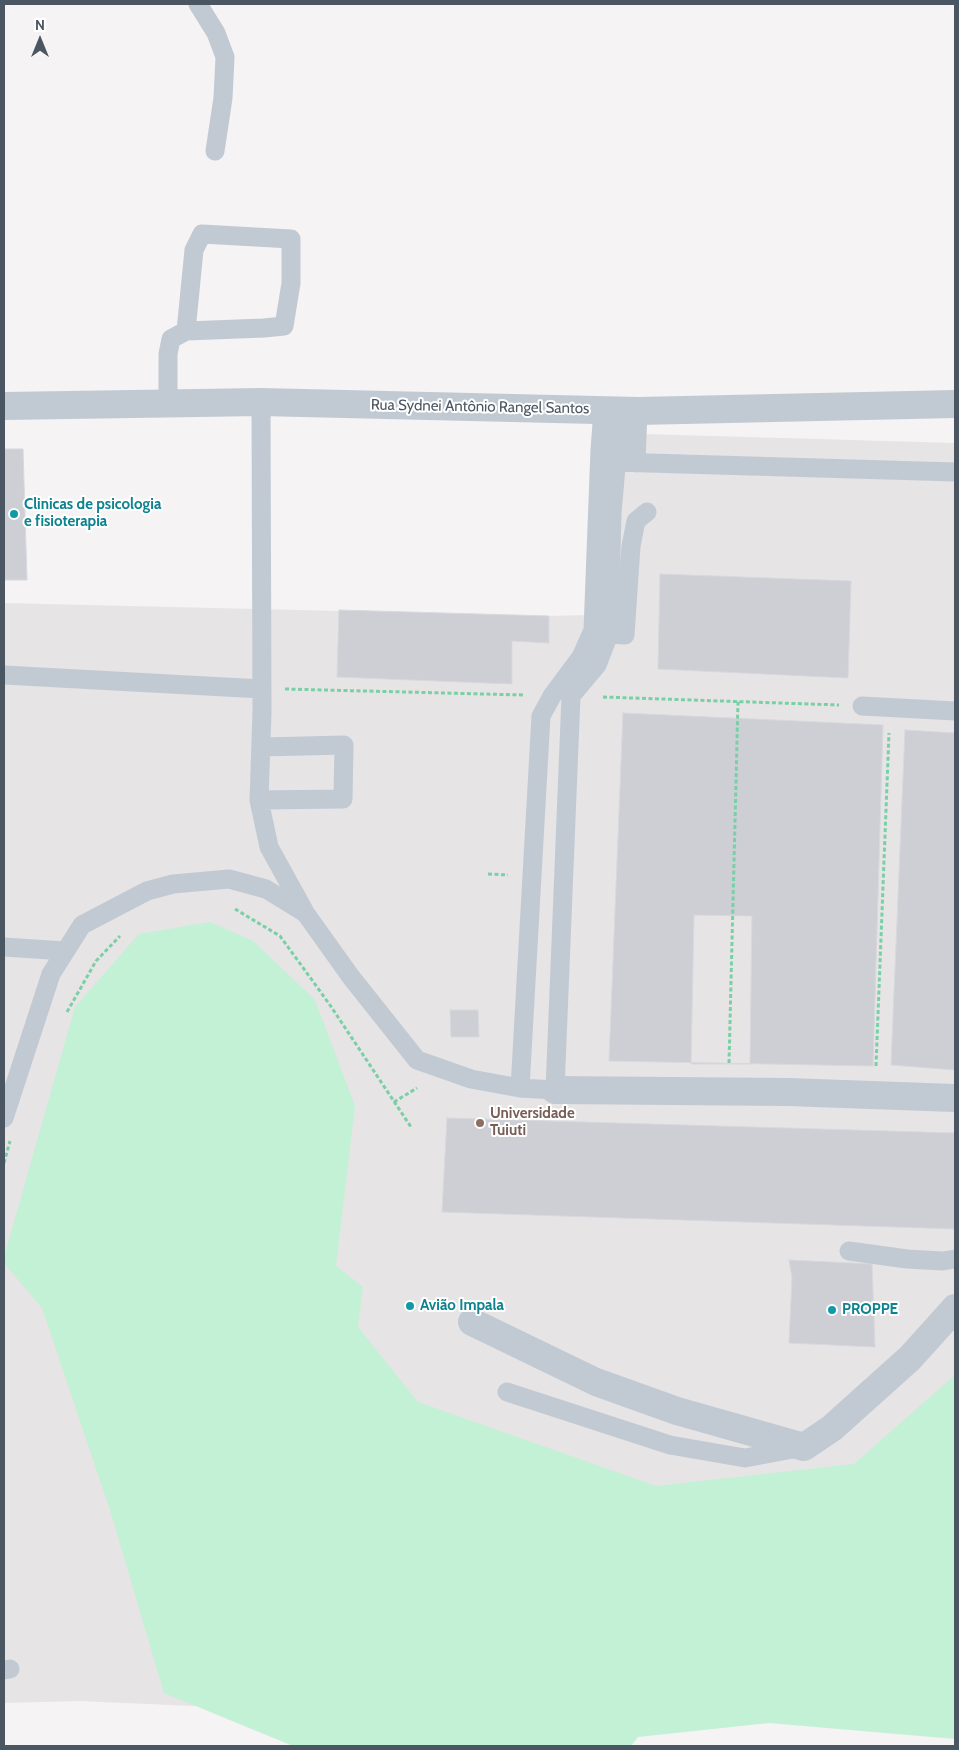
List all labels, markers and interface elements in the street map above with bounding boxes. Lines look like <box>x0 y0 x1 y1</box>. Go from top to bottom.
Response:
north arrow <box>15 15 65 65</box>
text: N <box>35 16 45 34</box>
street label: Rua Sydnei Antônio Rangel Santos <box>371 396 589 418</box>
place label: Clinicas de psicologia e fisioterapia <box>24 496 161 531</box>
marker: Clinicas de psicologia e fisioterapia <box>8 508 20 520</box>
place label: Universidade Tuiuti <box>490 1105 575 1140</box>
marker: Universidade Tuiuti <box>474 1117 486 1129</box>
place label: Avião Impala <box>420 1297 504 1315</box>
marker: Avião Impala <box>404 1300 416 1312</box>
place label: PROPPE <box>842 1301 898 1319</box>
marker: PROPPE <box>826 1304 838 1316</box>

